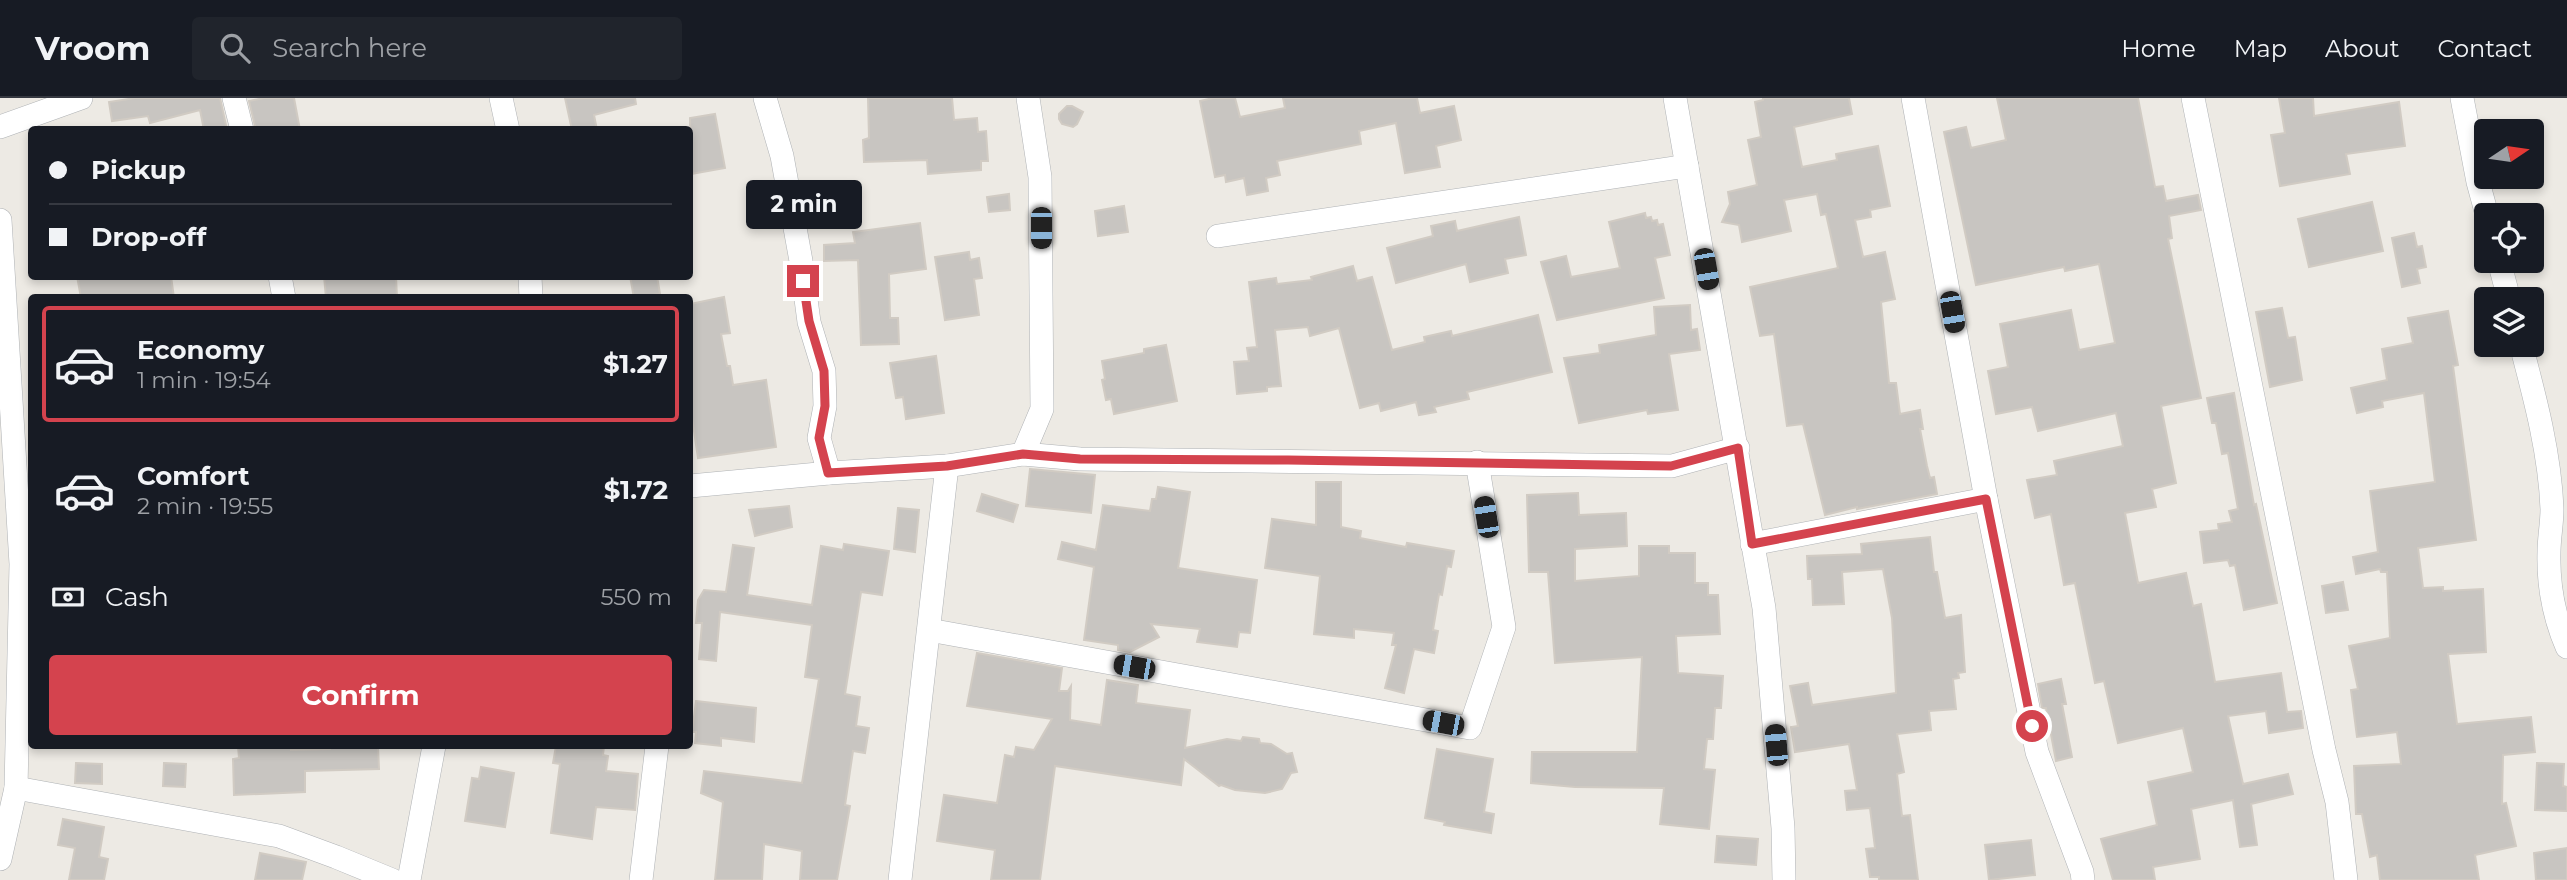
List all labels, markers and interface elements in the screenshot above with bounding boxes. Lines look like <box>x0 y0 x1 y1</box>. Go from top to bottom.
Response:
search box <box>192 17 682 80</box>
text: Vroom <box>35 28 150 68</box>
icon: search <box>216 29 254 67</box>
text: Search here <box>272 32 427 64</box>
text: Home <box>2121 34 2196 63</box>
text: Map <box>2234 34 2287 63</box>
text: About <box>2325 34 2399 63</box>
text: Contact <box>2437 34 2532 63</box>
north arrow <box>2474 119 2544 189</box>
map controls <box>2474 119 2544 357</box>
text: Pickup <box>91 154 186 186</box>
callout: 2 min <box>745 180 861 228</box>
text: 2 min <box>770 190 838 218</box>
button: locate <box>2474 203 2544 273</box>
car <box>1031 207 1052 249</box>
text: Drop-off <box>91 221 206 253</box>
car <box>1693 246 1720 292</box>
route end <box>787 265 819 297</box>
button: layers <box>2474 287 2544 357</box>
car <box>1939 289 1966 335</box>
icon: car <box>53 333 116 396</box>
text: Economy <box>137 334 264 366</box>
text: $1.27 <box>603 348 668 380</box>
text: 1 min · 19:54 <box>137 366 271 394</box>
icon: car <box>53 459 116 522</box>
text: Comfort <box>137 460 249 492</box>
text: $1.72 <box>604 474 668 506</box>
text: 2 min · 19:55 <box>137 492 273 520</box>
car <box>1473 495 1500 539</box>
icon: cash <box>49 578 87 616</box>
text: Cash <box>105 581 169 613</box>
text: 550 m <box>600 583 672 611</box>
car <box>1112 653 1157 681</box>
button: Confirm <box>49 655 672 735</box>
car <box>1421 709 1466 737</box>
route start <box>2016 710 2048 742</box>
car <box>1764 723 1789 767</box>

